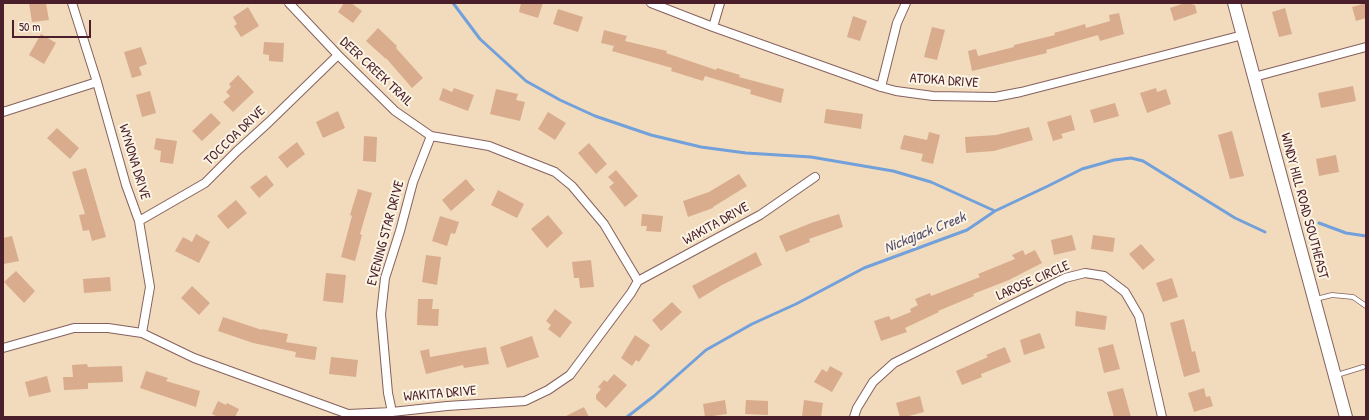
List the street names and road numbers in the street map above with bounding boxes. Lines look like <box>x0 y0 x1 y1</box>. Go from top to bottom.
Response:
street label: DEER CREEK TRAIL <box>336 34 416 110</box>
street label: ATOKA DRIVE <box>909 70 979 92</box>
street label: TOCCOA DRIVE <box>201 103 269 169</box>
street label: WYNONA DRIVE <box>115 122 153 202</box>
street label: WINDY HILL ROAD SOUTHEAST <box>1276 131 1332 281</box>
street label: EVENING STAR DRIVE <box>364 179 408 287</box>
street label: WAKITA DRIVE <box>680 199 752 249</box>
street label: LAROSE CIRCLE <box>994 257 1072 305</box>
street label: WAKITA DRIVE <box>403 382 477 406</box>

